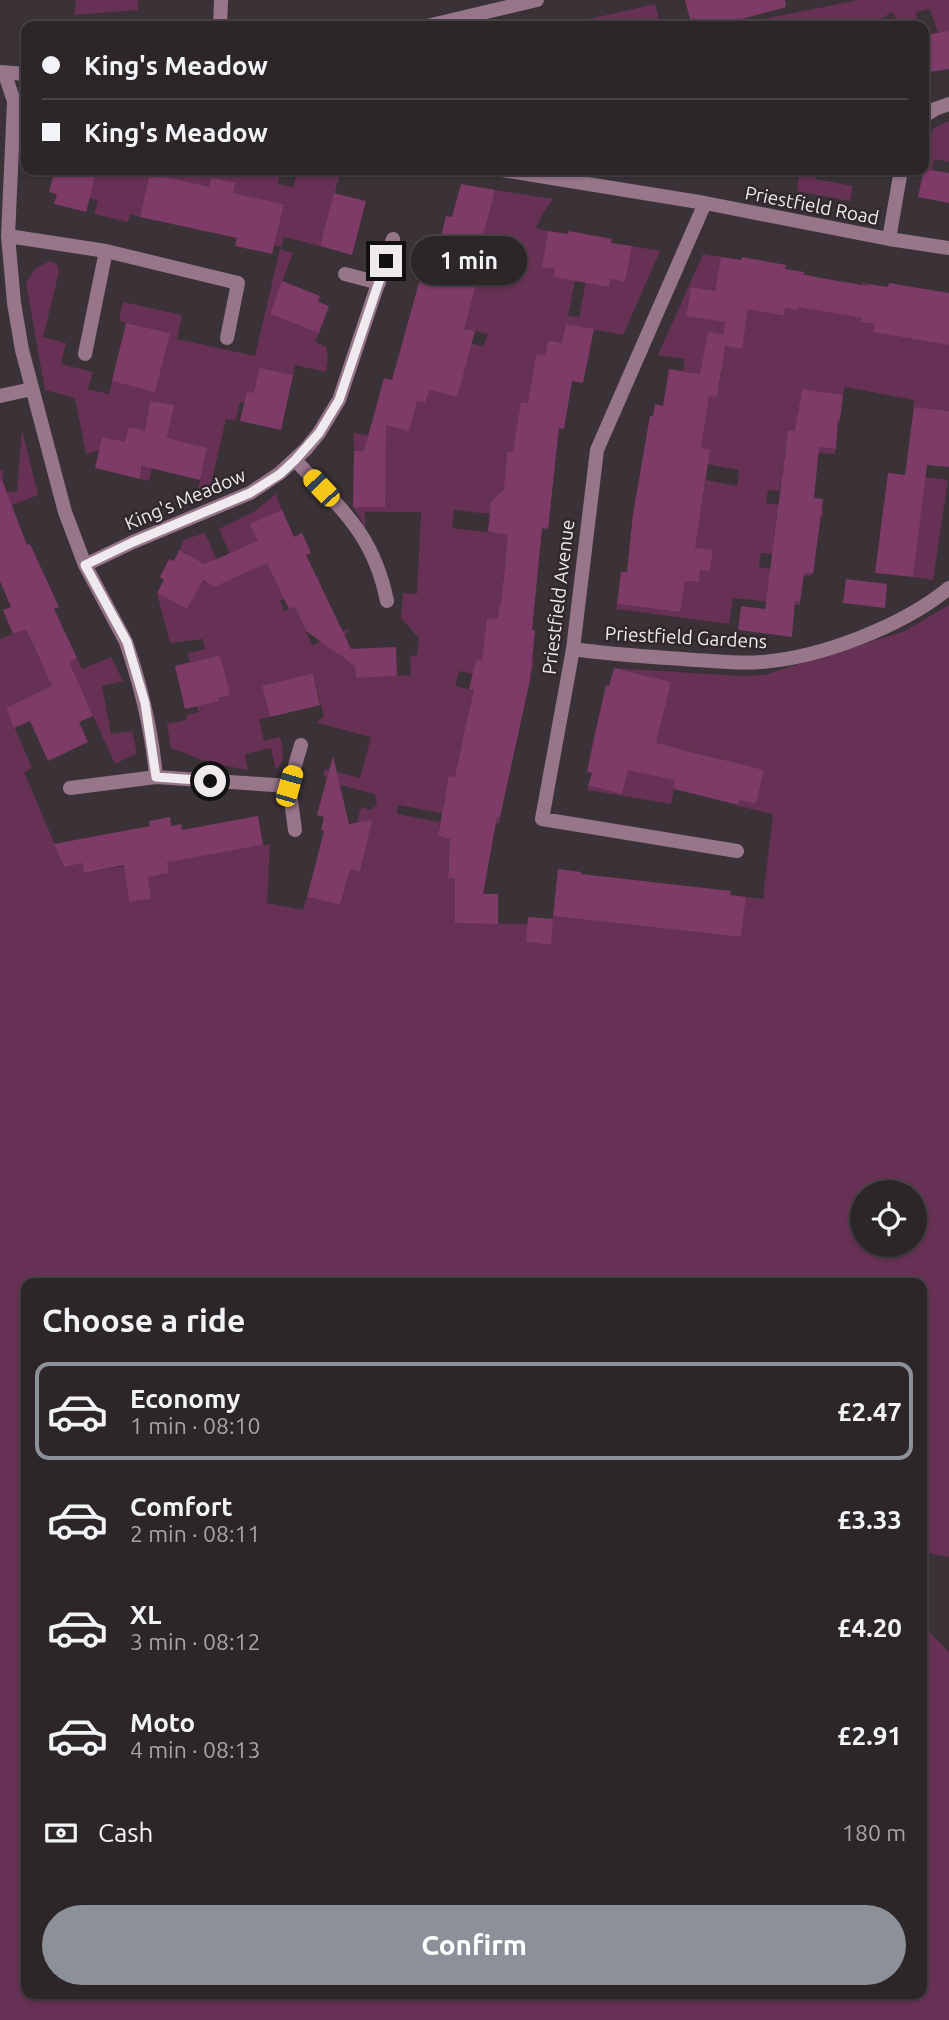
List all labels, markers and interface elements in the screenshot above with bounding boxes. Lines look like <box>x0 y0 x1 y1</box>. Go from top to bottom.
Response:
text: King's Meadow <box>84 51 268 80</box>
text: King's Meadow <box>84 118 268 147</box>
street label: Priestfield Road <box>743 181 881 229</box>
callout: 1 min <box>410 236 526 286</box>
route end <box>370 245 402 277</box>
text: 1 min <box>440 248 498 273</box>
street label: King's Meadow <box>121 464 249 534</box>
car <box>299 465 344 511</box>
street label: Priestfield Avenue <box>538 518 578 676</box>
street label: Priestfield Gardens <box>604 622 768 652</box>
car <box>274 763 305 809</box>
route start <box>194 765 226 797</box>
map controls <box>850 1180 927 1257</box>
button: locate <box>850 1180 927 1257</box>
text: Choose a ride <box>42 1302 245 1338</box>
icon: car <box>46 1380 109 1443</box>
text: Economy <box>130 1384 240 1413</box>
text: £2.47 <box>837 1397 902 1426</box>
text: 1 min · 08:10 <box>130 1413 261 1438</box>
icon: car <box>46 1488 109 1551</box>
text: Comfort <box>130 1492 233 1521</box>
text: £3.33 <box>837 1505 902 1534</box>
text: 2 min · 08:11 <box>130 1521 261 1546</box>
icon: car <box>46 1596 109 1659</box>
text: XL <box>130 1600 161 1629</box>
text: £4.20 <box>837 1613 902 1642</box>
text: 3 min · 08:12 <box>130 1629 261 1654</box>
icon: car <box>46 1704 109 1767</box>
text: Moto <box>130 1708 195 1737</box>
text: £2.91 <box>837 1721 902 1750</box>
text: 4 min · 08:13 <box>130 1737 261 1762</box>
icon: cash <box>42 1814 80 1852</box>
text: Cash <box>98 1818 153 1847</box>
text: 180 m <box>842 1820 906 1845</box>
button: Confirm <box>42 1905 906 1985</box>

